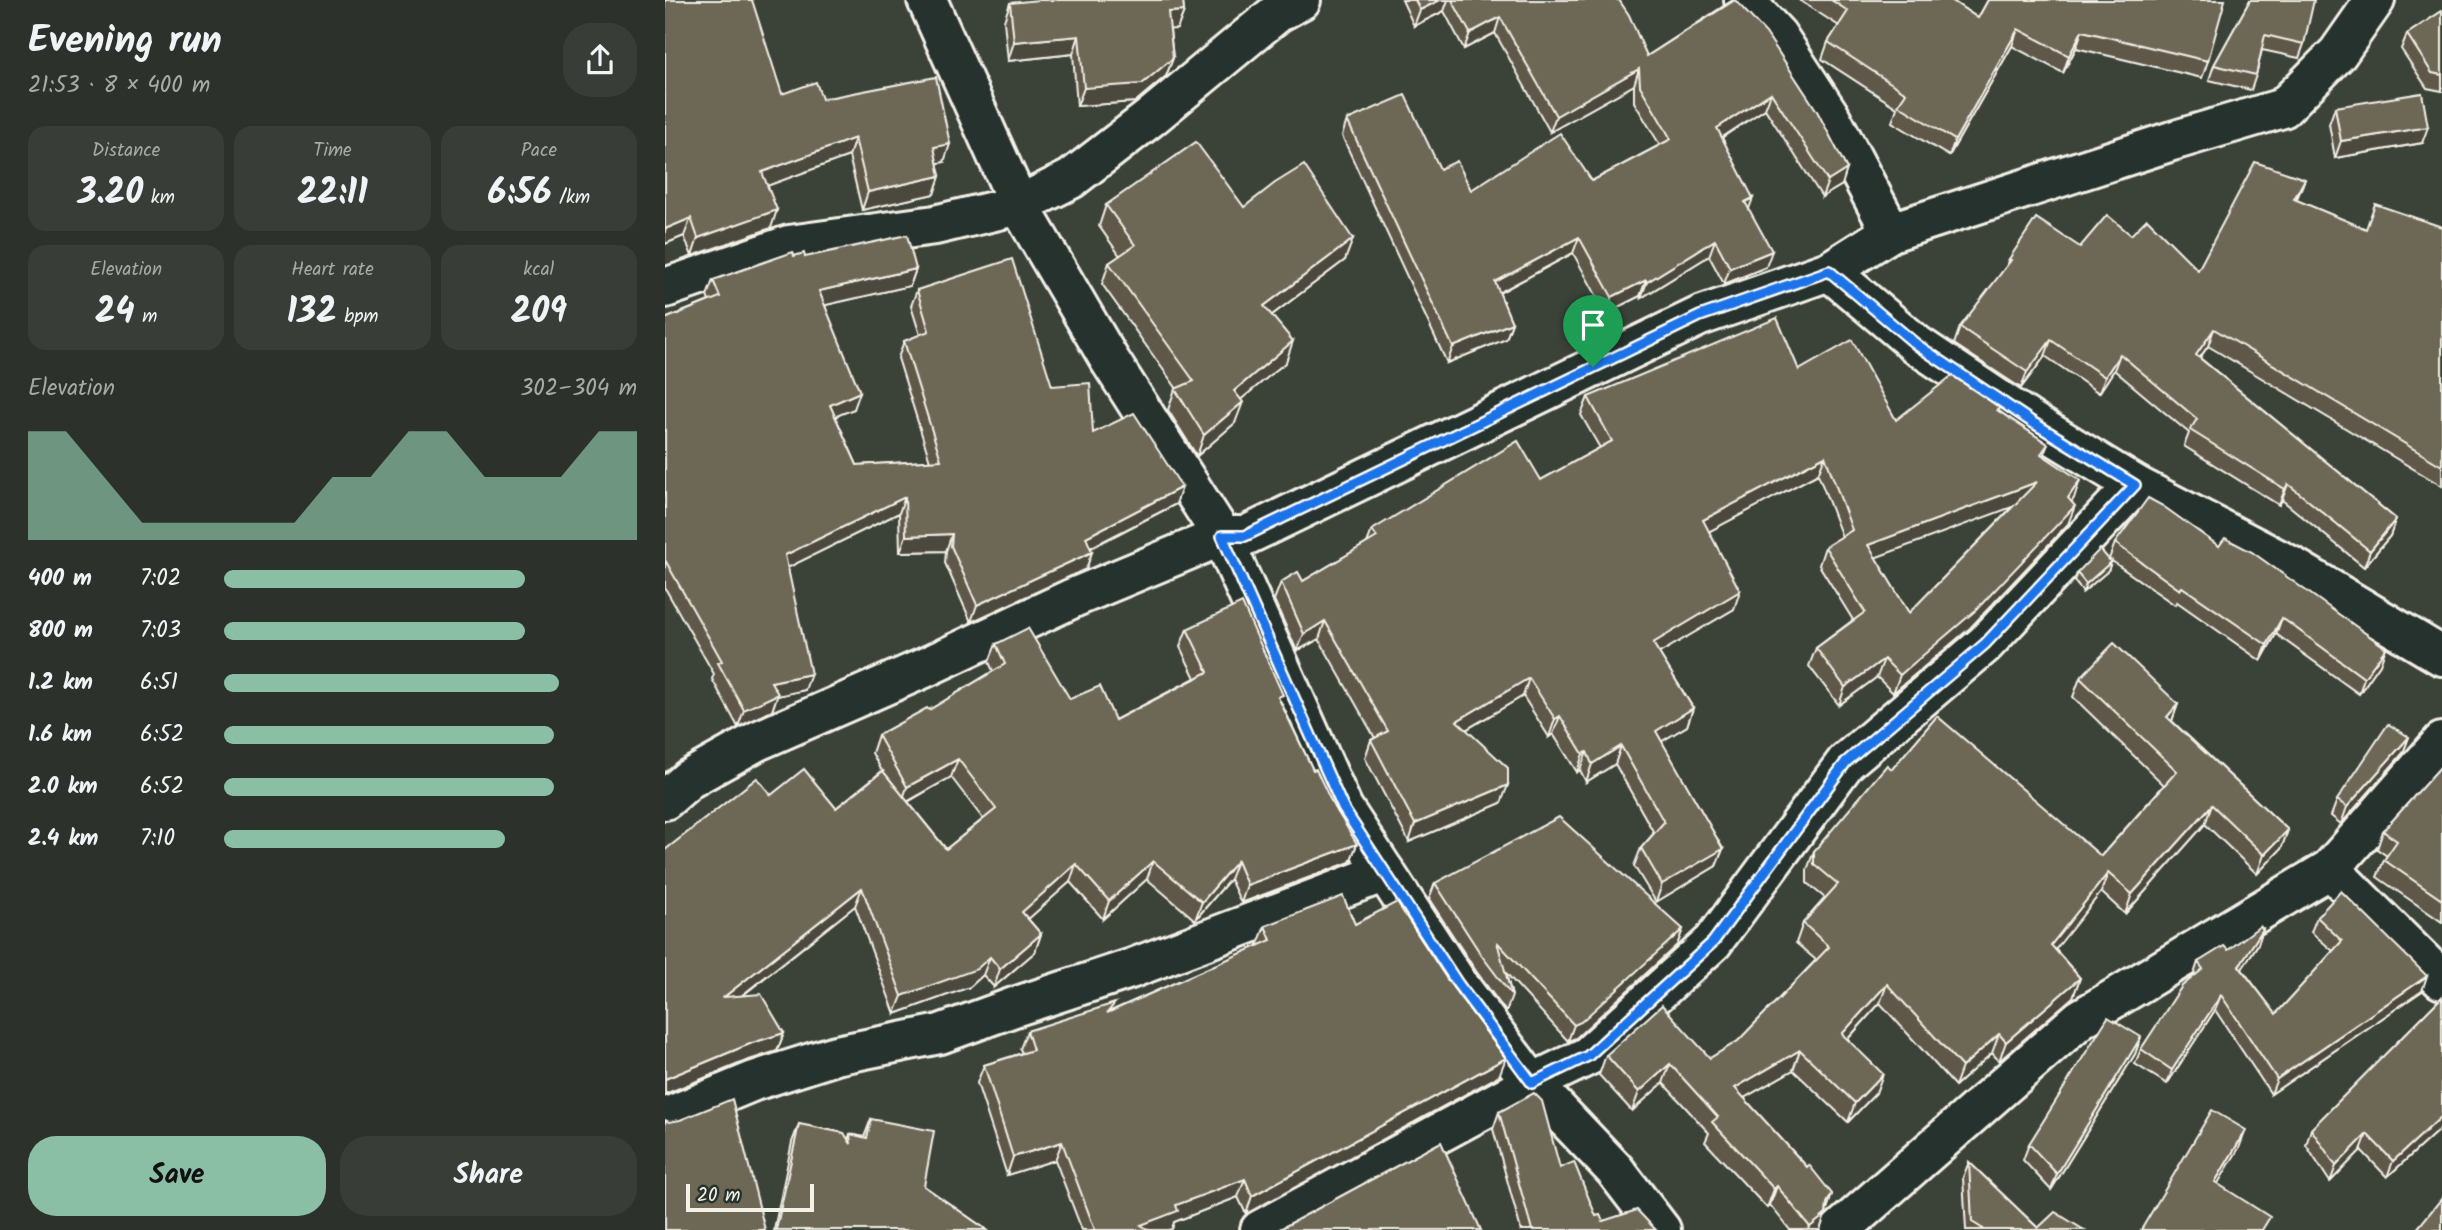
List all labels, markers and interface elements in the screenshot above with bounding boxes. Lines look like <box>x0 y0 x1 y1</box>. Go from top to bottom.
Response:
text: Evening run <box>28 12 222 72</box>
button: share <box>563 23 637 97</box>
text: 21:53 · 8 × 400 m <box>28 68 210 104</box>
text: Distance <box>92 136 160 166</box>
text: Time <box>313 136 352 166</box>
text: Pace <box>521 136 557 166</box>
text: 3.20 <box>77 166 143 222</box>
text: 22:11 <box>297 166 368 222</box>
text: 6:56 <box>487 166 552 222</box>
text: km <box>143 183 175 213</box>
text: /km <box>552 183 590 213</box>
text: Elevation <box>90 255 162 285</box>
text: Heart rate <box>291 255 374 285</box>
text: kcal <box>523 255 554 285</box>
text: 24 <box>95 285 135 341</box>
text: 132 <box>287 285 337 341</box>
text: 209 <box>511 285 567 341</box>
pin <box>1563 295 1623 367</box>
text: m <box>135 302 157 332</box>
text: bpm <box>337 302 378 332</box>
icon: arrive <box>1574 306 1612 344</box>
text: Elevation <box>28 371 115 407</box>
text: 302–304 m <box>520 371 637 407</box>
text: 400 m <box>28 561 92 597</box>
text: 7:02 <box>140 561 181 597</box>
text: 800 m <box>28 613 93 649</box>
text: 7:03 <box>140 613 181 649</box>
text: 1.2 km <box>28 665 93 701</box>
text: 6:51 <box>140 665 178 701</box>
text: 1.6 km <box>28 717 92 753</box>
text: 6:52 <box>140 717 184 753</box>
text: 2.0 km <box>28 769 98 805</box>
text: 6:52 <box>140 769 184 805</box>
text: 2.4 km <box>28 821 98 857</box>
text: 7:10 <box>140 821 175 857</box>
button: Save <box>28 1136 326 1216</box>
button: Share <box>340 1136 637 1216</box>
scale bar <box>686 1181 814 1213</box>
text: 20 m <box>697 1181 740 1211</box>

